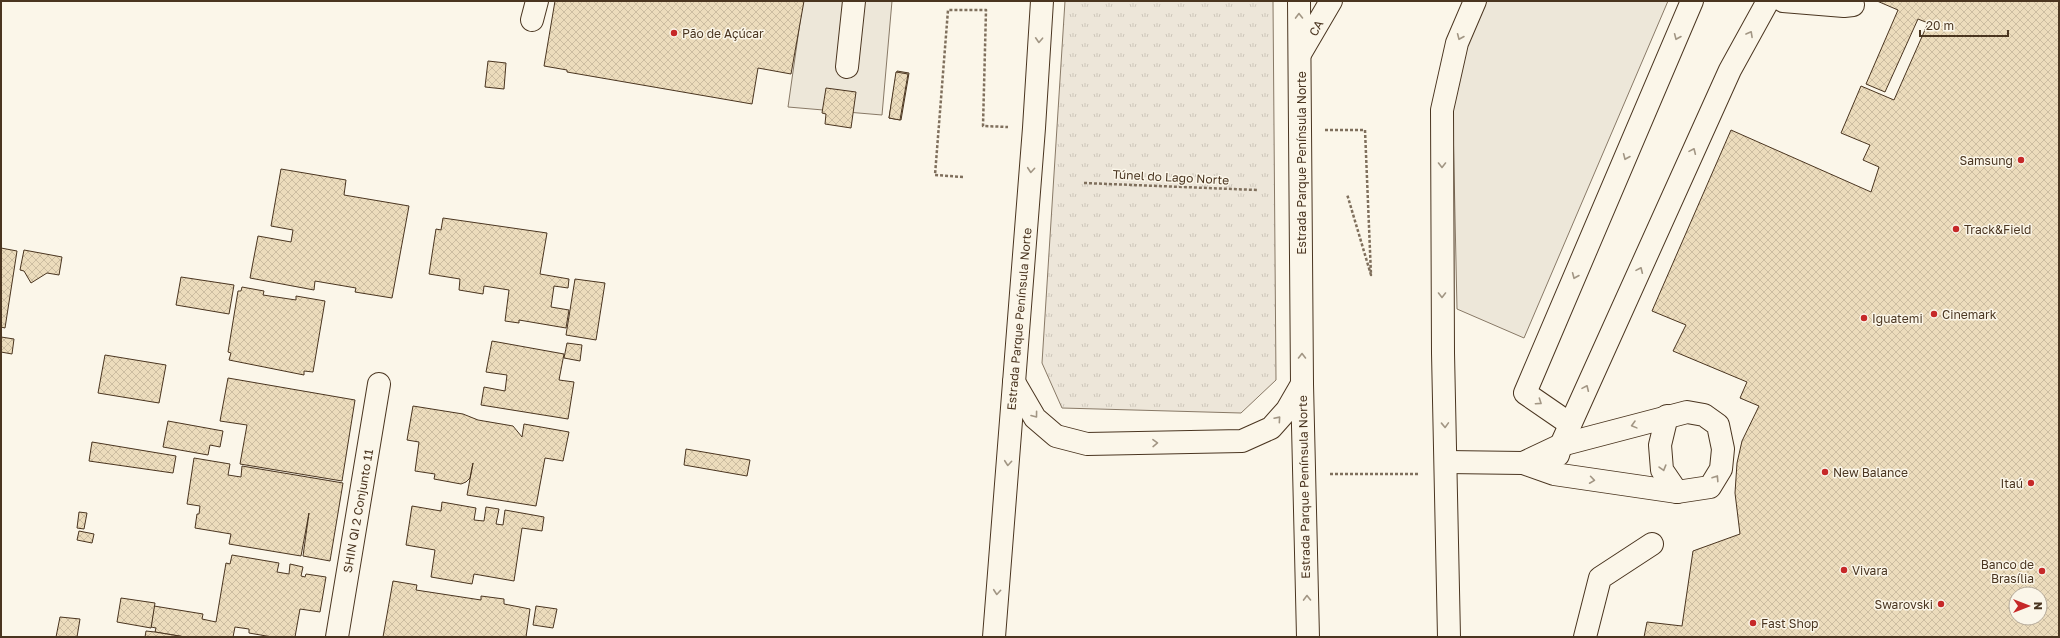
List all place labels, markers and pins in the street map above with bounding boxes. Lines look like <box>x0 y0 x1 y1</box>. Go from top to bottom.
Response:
place label: Pão de Açúcar <box>682 26 764 41</box>
marker: Pão de Açúcar <box>669 28 679 38</box>
place label: Samsung <box>1960 153 2013 168</box>
marker: Samsung <box>2016 155 2026 165</box>
place label: Track&Field <box>1964 222 2031 237</box>
marker: Track&Field <box>1951 224 1961 234</box>
place label: Cinemark <box>1942 307 1997 322</box>
marker: Cinemark <box>1929 309 1939 319</box>
place label: Iguatemi <box>1872 311 1923 326</box>
marker: Iguatemi <box>1859 313 1869 323</box>
place label: New Balance <box>1833 465 1908 480</box>
marker: New Balance <box>1820 467 1830 477</box>
place label: Itaú <box>2000 476 2023 491</box>
marker: Itaú <box>2026 478 2036 488</box>
place label: Banco de Brasília <box>1981 557 2034 586</box>
place label: Vivara <box>1852 563 1888 578</box>
marker: Vivara <box>1839 565 1849 575</box>
marker: Banco de Brasília <box>2037 566 2047 576</box>
place label: Swarovski <box>1875 597 1933 612</box>
marker: Swarovski <box>1936 599 1946 609</box>
place label: Fast Shop <box>1761 616 1818 631</box>
marker: Fast Shop <box>1748 618 1758 628</box>

